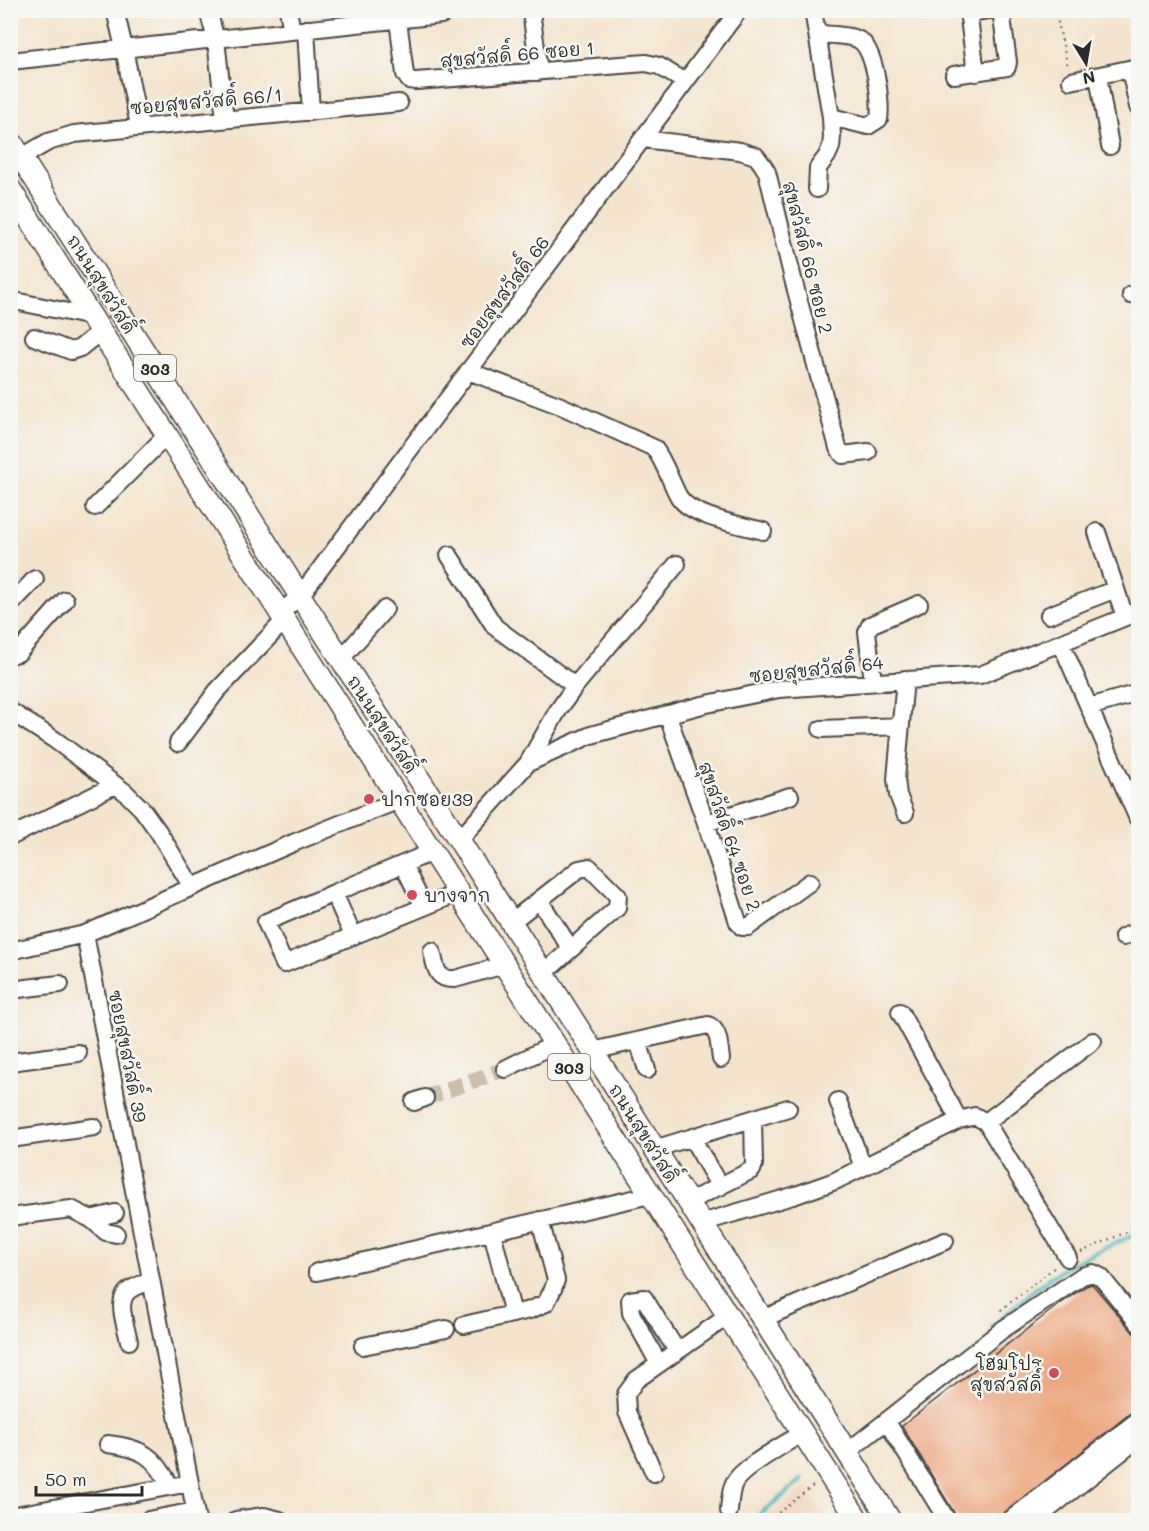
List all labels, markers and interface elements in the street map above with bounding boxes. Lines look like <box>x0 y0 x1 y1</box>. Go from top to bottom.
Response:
street label: สุขสวัสดิ์ 66 ซอย 1 <box>438 31 595 75</box>
north arrow <box>1056 33 1116 93</box>
text: N <box>1081 67 1097 90</box>
street label: ซอยสุขสวัสดิ์ 66/1 <box>128 78 283 122</box>
street label: สุขสวัสดิ์ 66 ซอย 2 <box>775 177 843 336</box>
street label: ถนนสุขสวัสดิ์ <box>60 227 146 339</box>
street label: ซอยสุขสวัสดิ์ 66 <box>450 228 556 354</box>
road number: 303 <box>134 355 176 381</box>
street label: ซอยสุขสวัสดิ์ 64 <box>747 646 885 690</box>
street label: ถนนสุขสวัสดิ์ <box>340 668 428 779</box>
street label: สุขสวัสดิ์ 64 ซอย 2 <box>691 757 771 915</box>
place label: ปากซอย39 <box>381 787 473 811</box>
marker: ปากซอย39 <box>362 792 376 806</box>
place label: บางจาก <box>424 883 490 907</box>
marker: บางจาก <box>405 888 419 902</box>
street label: ซอยสุขสวัสดิ์ 39 <box>101 987 157 1125</box>
road number: 303 <box>548 1054 590 1080</box>
street label: ถนนสุขสวัสดิ์ <box>602 1076 688 1188</box>
place label: โฮมโปร สุขสวัสดิ์ <box>970 1351 1042 1398</box>
marker: โฮมโปร สุขสวัสดิ์ <box>1047 1366 1061 1380</box>
scale bar <box>36 1459 142 1497</box>
text: 50 m <box>45 1467 87 1491</box>

